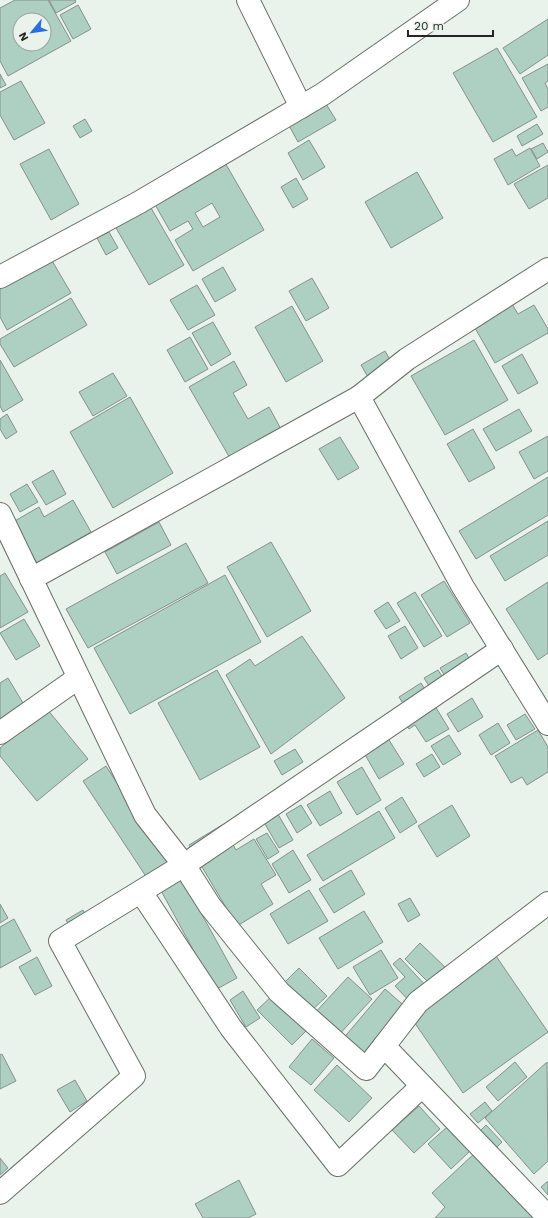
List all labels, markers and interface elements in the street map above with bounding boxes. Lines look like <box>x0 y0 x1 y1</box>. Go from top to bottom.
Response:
north arrow <box>12 12 52 52</box>
scale bar <box>408 12 493 38</box>
text: 20 m <box>414 19 444 33</box>
text: N <box>16 30 31 43</box>

